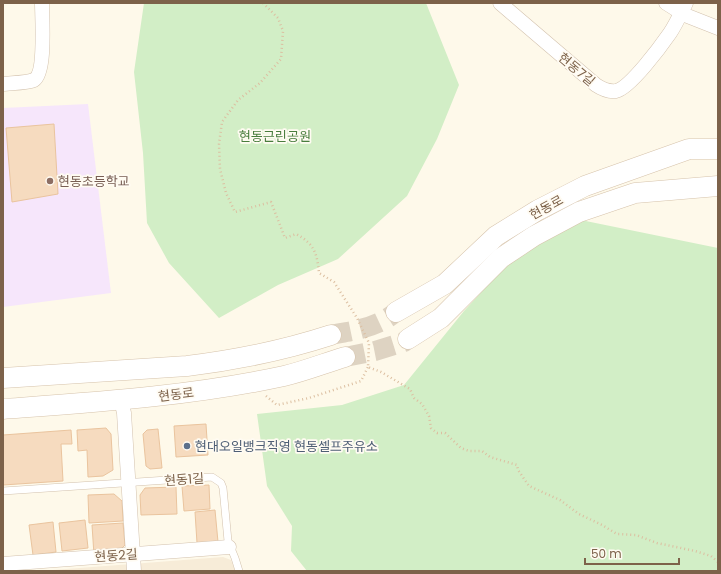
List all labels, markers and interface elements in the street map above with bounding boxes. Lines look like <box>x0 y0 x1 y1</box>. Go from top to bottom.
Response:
street label: 현동7길 <box>554 48 599 90</box>
park label: 현동근린공원 <box>239 127 311 146</box>
place label: 현동초등학교 <box>58 172 130 191</box>
marker: 현동초등학교 <box>45 176 55 186</box>
street label: 현동로 <box>526 190 567 224</box>
street label: 현동로 <box>157 383 195 406</box>
place label: 현대오일뱅크직영 현동셀프주유소 <box>195 437 378 456</box>
marker: 현대오일뱅크직영 현동셀프주유소 <box>182 441 192 451</box>
street label: 현동1길 <box>163 469 205 490</box>
scale bar <box>585 540 679 566</box>
street label: 현동2길 <box>94 545 138 566</box>
text: 50 m <box>591 545 622 562</box>

